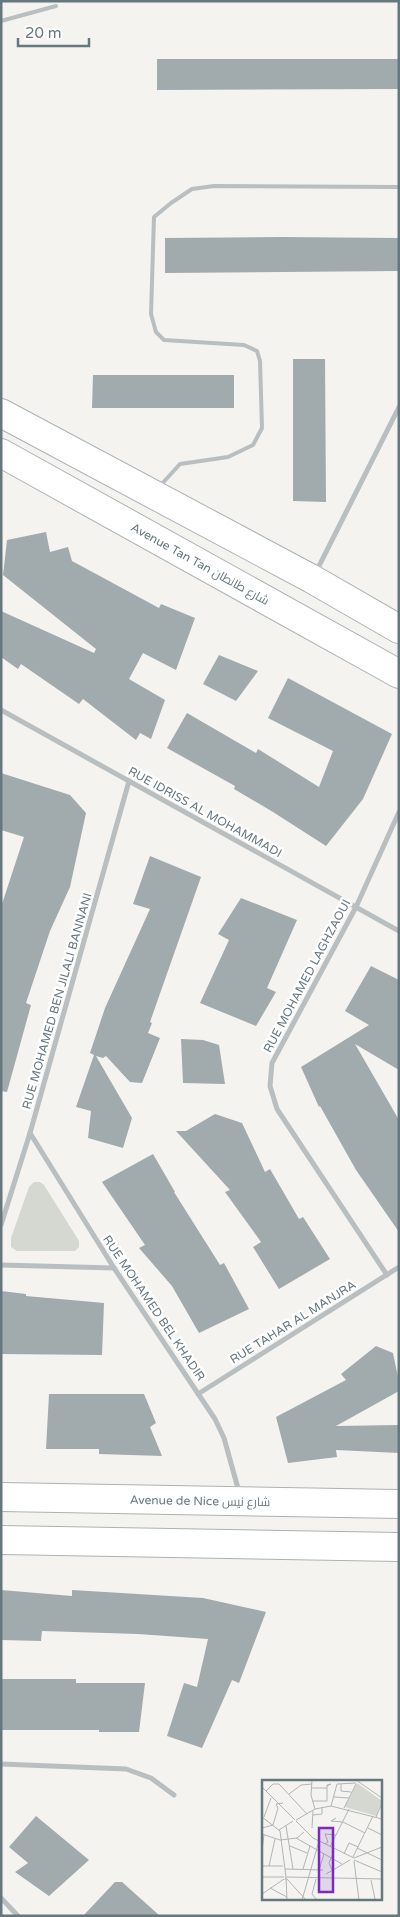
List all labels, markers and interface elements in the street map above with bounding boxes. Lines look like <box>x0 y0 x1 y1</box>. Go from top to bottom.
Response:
scale bar <box>18 15 89 47</box>
text: 20 m <box>25 24 62 42</box>
street label: Avenue Tan Tan شارع طانطان <box>128 520 272 609</box>
street label: RUE IDRISS AL MOHAMMADI <box>126 764 284 860</box>
street label: RUE MOHAMED BEN JILALI BANNANI <box>19 891 95 1111</box>
street label: RUE MOHAMED LAGHZAOUI <box>261 897 353 1055</box>
street label: RUE MOHAMED BEL KHADIR <box>100 1233 208 1383</box>
street label: RUE TAHAR AL MANJRA <box>227 1277 359 1367</box>
street label: Avenue de Nice شارع نيس <box>130 1493 270 1510</box>
inset map <box>262 1780 382 1900</box>

